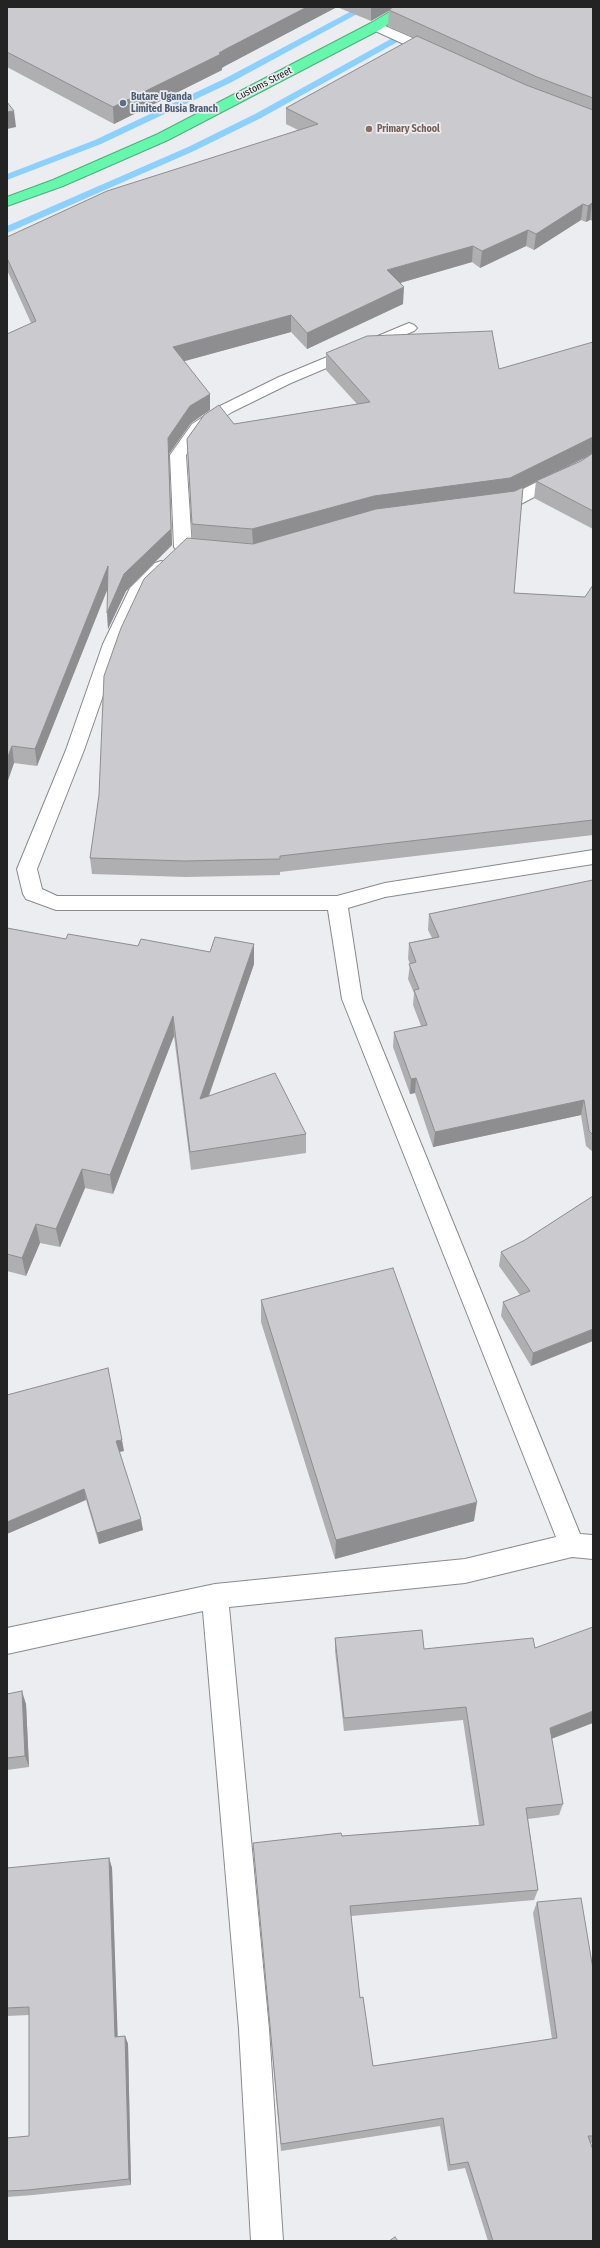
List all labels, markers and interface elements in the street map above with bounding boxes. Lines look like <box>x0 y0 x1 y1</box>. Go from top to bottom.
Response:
street label: Customs Street <box>234 65 294 103</box>
place label: Butare Uganda Limited Busia Branch <box>131 91 218 114</box>
marker: Butare Uganda Limited Busia Branch <box>118 98 128 108</box>
place label: Primary School <box>377 123 440 135</box>
marker: Primary School <box>364 124 374 134</box>

